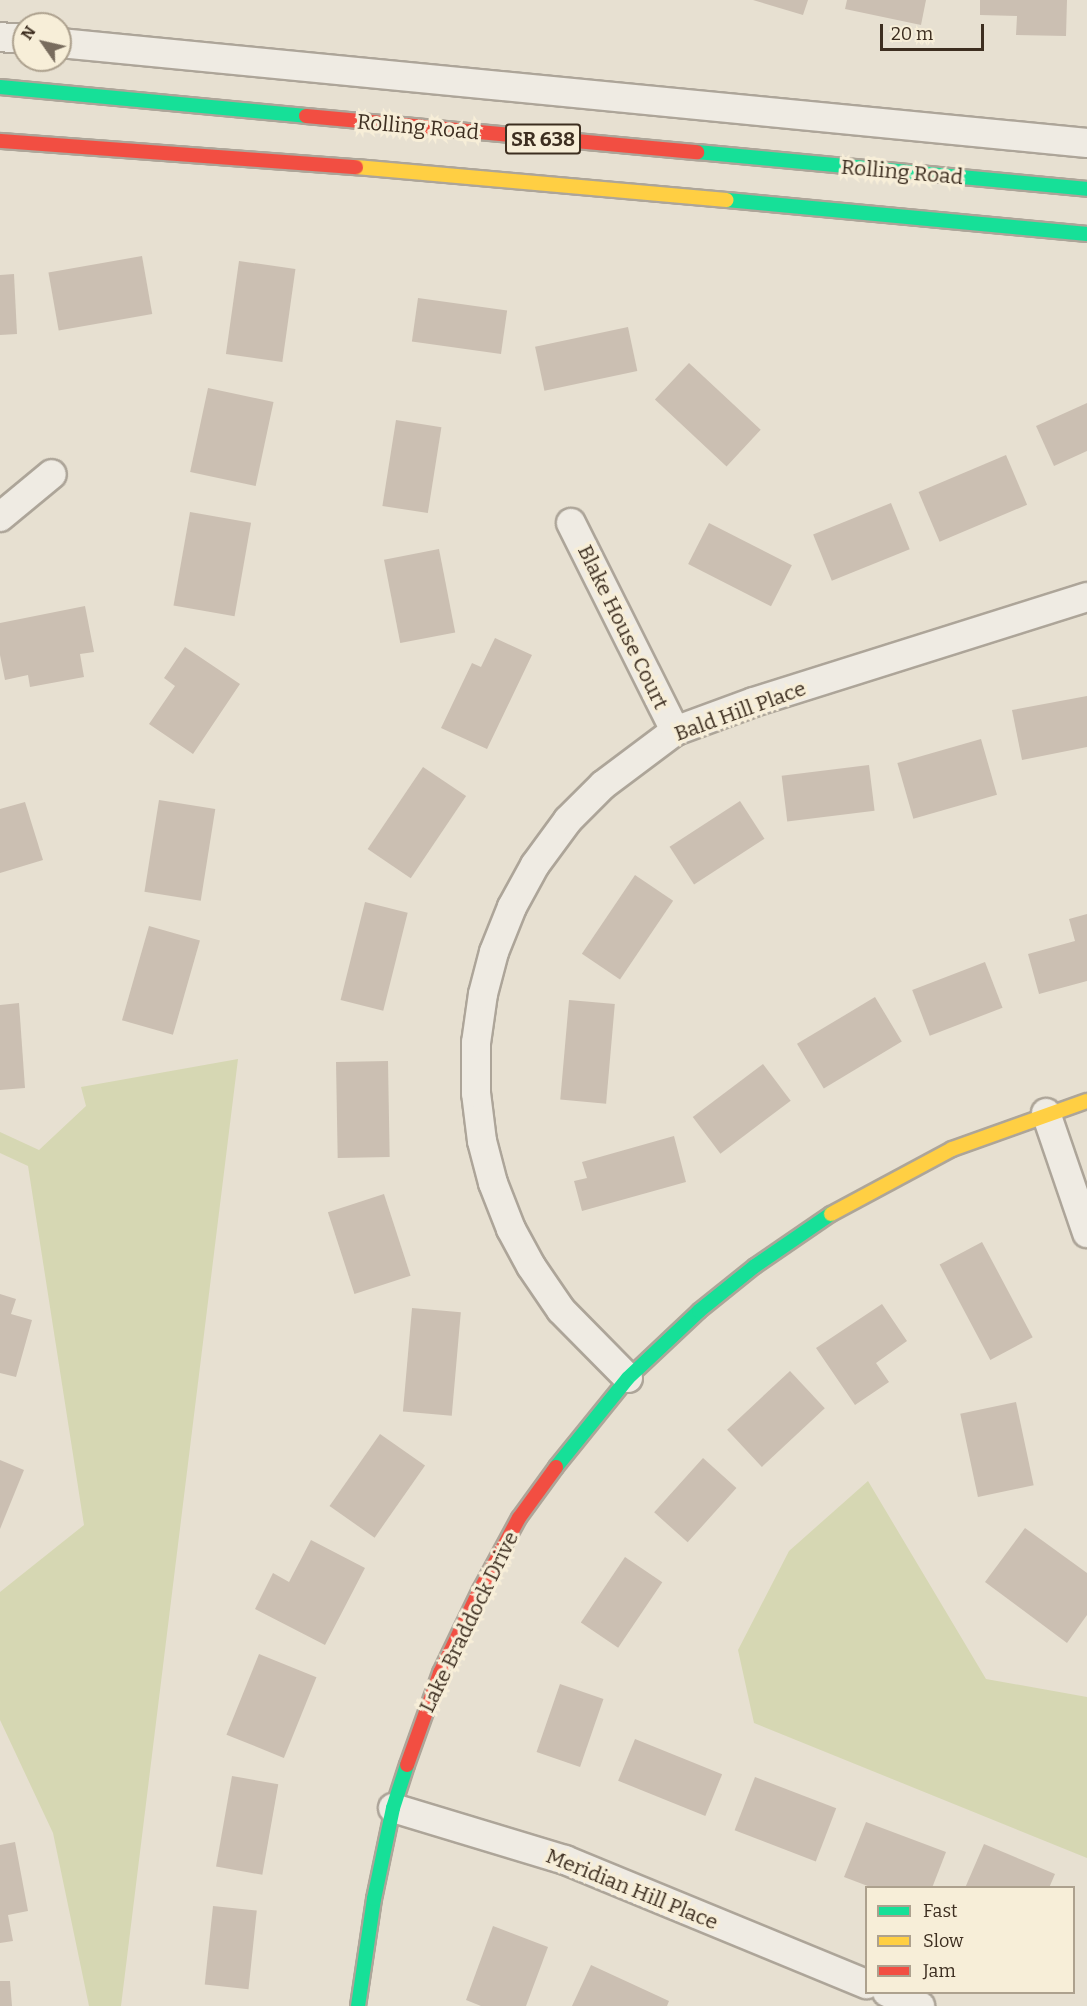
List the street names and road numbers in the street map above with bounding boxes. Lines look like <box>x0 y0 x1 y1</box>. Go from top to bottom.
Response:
street label: Rolling Road <box>356 109 480 145</box>
road number: SR 638 <box>504 122 582 156</box>
street label: Rolling Road <box>840 154 964 190</box>
street label: Blake House Court <box>572 541 674 713</box>
street label: Bald Hill Place <box>671 676 809 746</box>
street label: Lake Braddock Drive <box>414 1527 524 1717</box>
street label: Meridian Hill Place <box>542 1843 722 1935</box>

